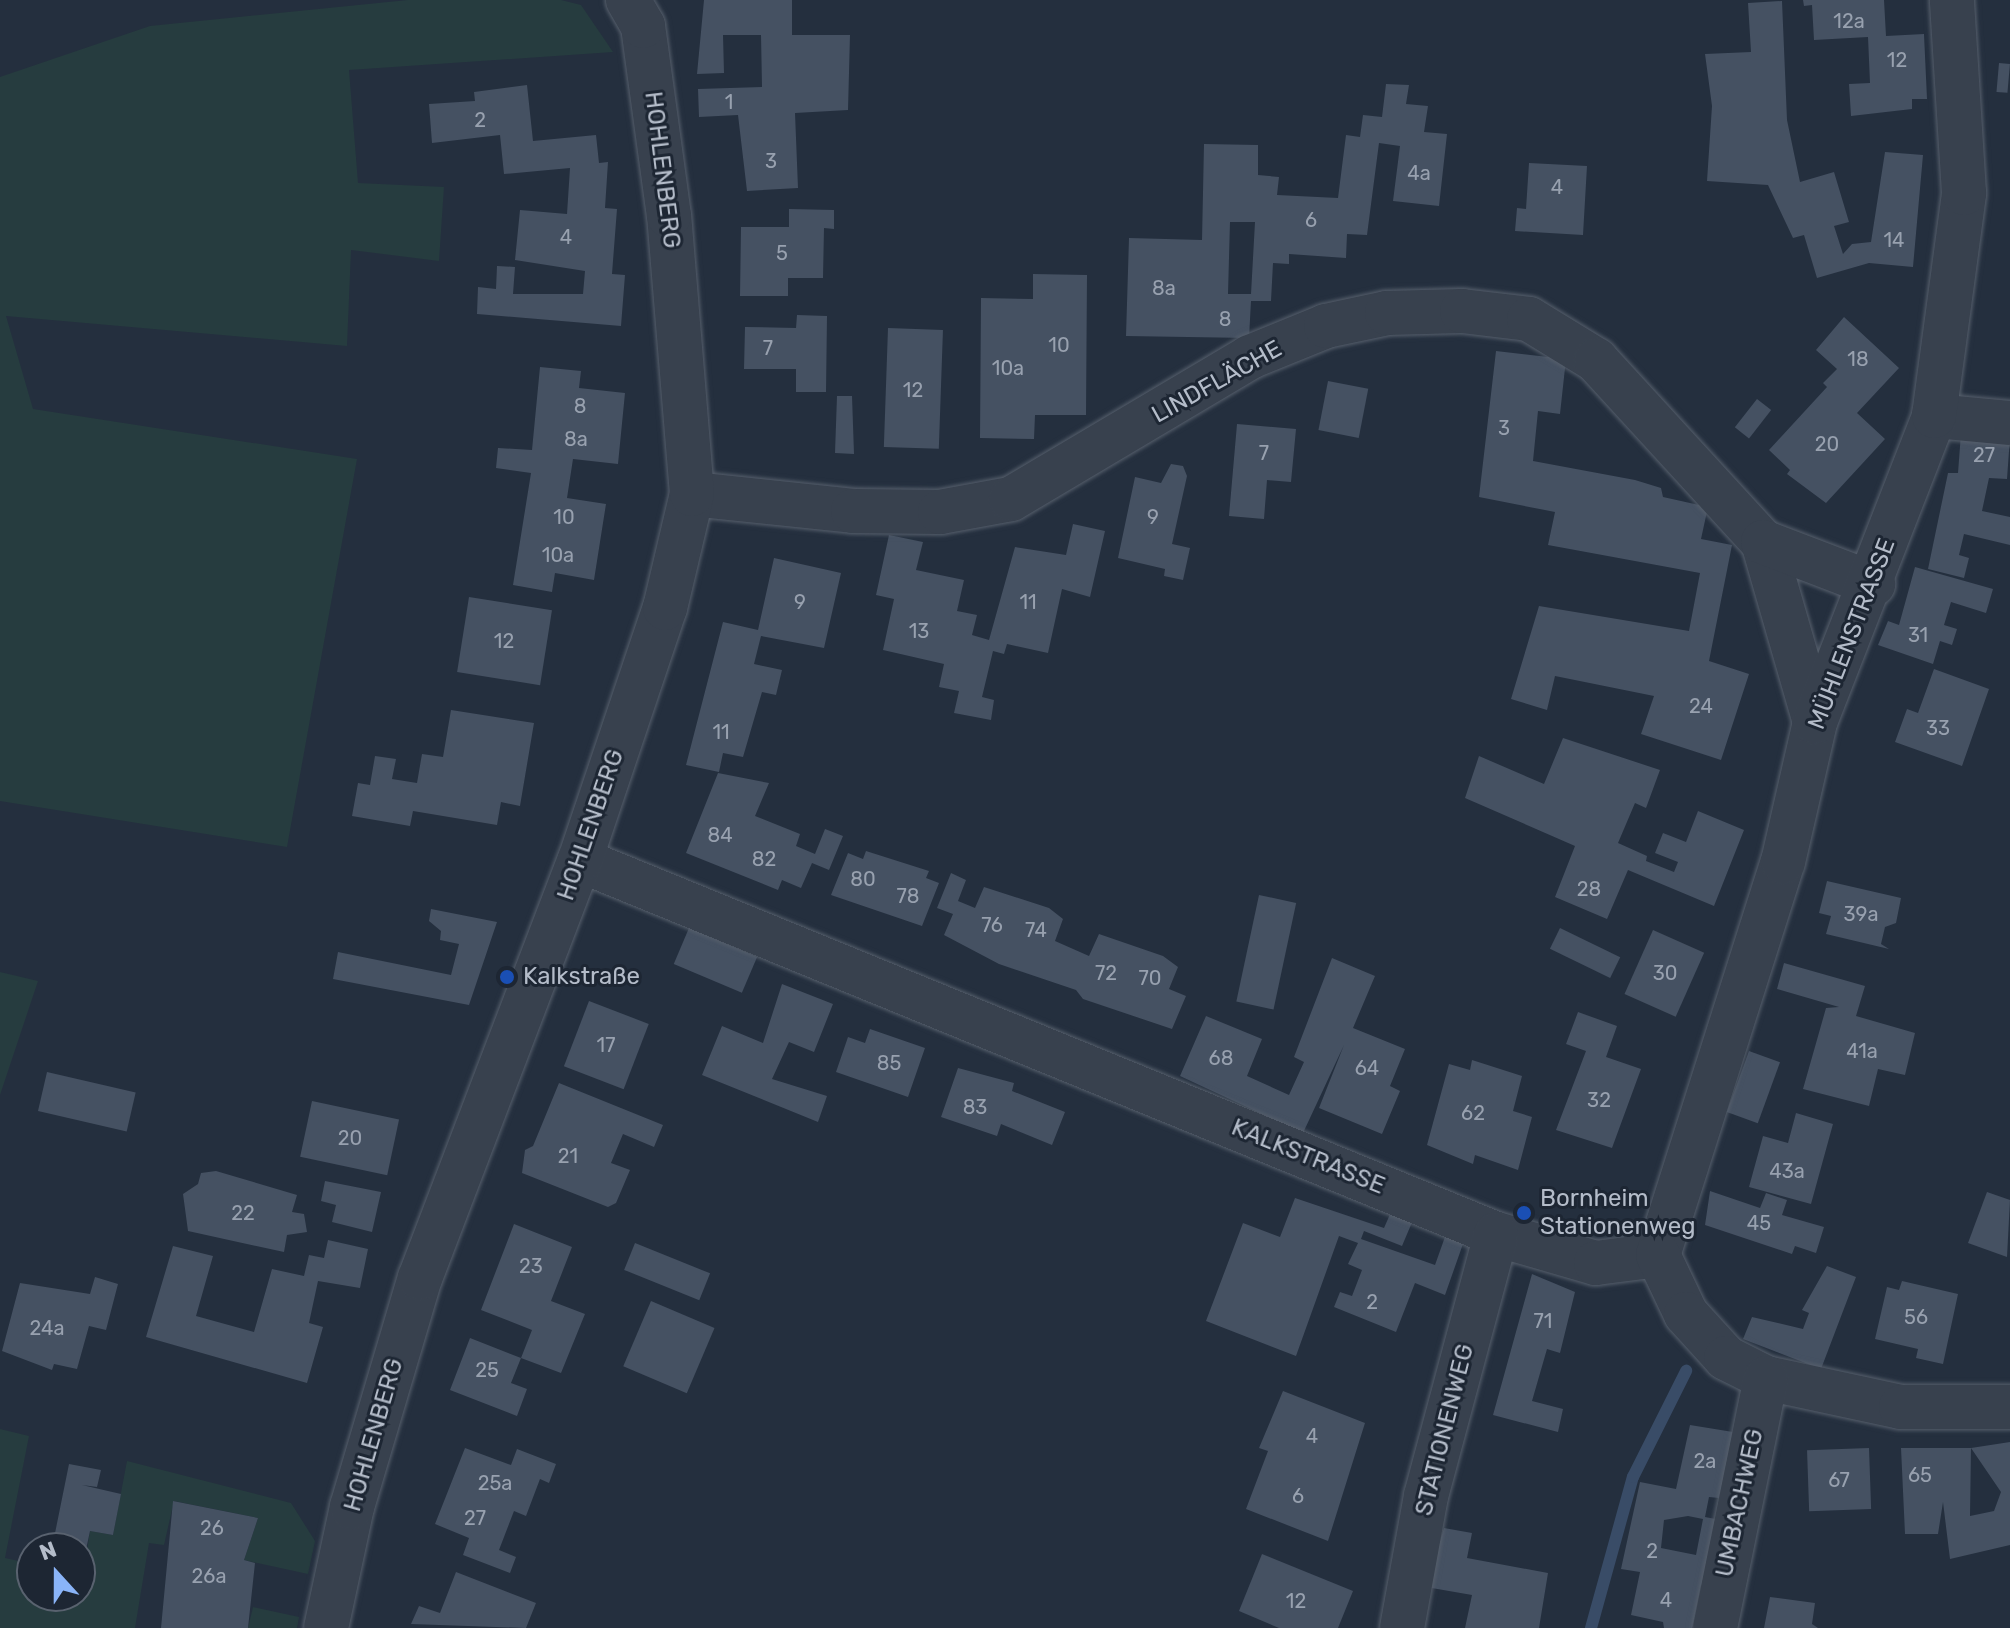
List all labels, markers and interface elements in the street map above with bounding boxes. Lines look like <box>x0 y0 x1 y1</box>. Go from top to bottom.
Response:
house number: 12a <box>1833 9 1865 33</box>
house number: 12 <box>1887 48 1907 72</box>
street label: HOHLENBERG <box>638 90 686 250</box>
house number: 1 <box>725 90 733 114</box>
house number: 2 <box>474 108 486 132</box>
house number: 3 <box>765 149 777 173</box>
house number: 4a <box>1407 161 1431 185</box>
house number: 4 <box>1551 175 1563 199</box>
house number: 6 <box>1305 208 1317 232</box>
house number: 4 <box>560 225 572 249</box>
house number: 14 <box>1884 228 1904 252</box>
house number: 5 <box>776 241 788 265</box>
house number: 8a <box>1152 276 1176 300</box>
house number: 8 <box>1219 307 1231 331</box>
house number: 10 <box>1048 333 1070 357</box>
street label: LINDFLÄCHE <box>1147 334 1287 430</box>
house number: 7 <box>763 336 773 360</box>
house number: 18 <box>1847 347 1869 371</box>
house number: 10a <box>992 356 1024 380</box>
house number: 12 <box>903 378 923 402</box>
house number: 8 <box>574 394 586 418</box>
house number: 3 <box>1498 416 1510 440</box>
house number: 8a <box>564 427 588 451</box>
house number: 20 <box>1815 432 1839 456</box>
house number: 7 <box>1259 441 1269 465</box>
house number: 27 <box>1973 443 1995 467</box>
house number: 10 <box>553 505 575 529</box>
house number: 9 <box>1147 505 1159 529</box>
street label: MÜHLENSTRASSE <box>1802 534 1902 734</box>
house number: 10a <box>542 543 574 567</box>
house number: 9 <box>794 590 806 614</box>
house number: 11 <box>1019 590 1037 614</box>
house number: 13 <box>909 619 929 643</box>
house number: 31 <box>1908 623 1928 647</box>
house number: 12 <box>494 629 514 653</box>
house number: 24 <box>1689 694 1713 718</box>
house number: 33 <box>1926 716 1950 740</box>
house number: 11 <box>712 720 730 744</box>
street label: HOHLENBERG <box>552 746 630 904</box>
house number: 84 <box>707 823 733 847</box>
house number: 82 <box>752 847 776 871</box>
house number: 80 <box>850 867 876 891</box>
house number: 28 <box>1577 877 1601 901</box>
house number: 78 <box>897 884 919 908</box>
house number: 39a <box>1844 902 1878 926</box>
house number: 76 <box>981 913 1003 937</box>
house number: 74 <box>1025 918 1047 942</box>
house number: 72 <box>1095 961 1117 985</box>
house number: 30 <box>1653 961 1677 985</box>
place label: Kalkstraße <box>523 963 640 991</box>
house number: 70 <box>1139 966 1161 990</box>
marker: Kalkstraße <box>498 968 516 986</box>
house number: 17 <box>597 1033 615 1057</box>
house number: 41a <box>1846 1039 1878 1063</box>
house number: 68 <box>1209 1046 1233 1070</box>
house number: 85 <box>877 1051 901 1075</box>
house number: 64 <box>1355 1056 1379 1080</box>
house number: 32 <box>1587 1088 1611 1112</box>
house number: 83 <box>963 1095 987 1119</box>
house number: 62 <box>1461 1101 1485 1125</box>
street label: KALKSTRASSE <box>1227 1113 1389 1201</box>
house number: 20 <box>338 1126 362 1150</box>
house number: 21 <box>558 1144 578 1168</box>
house number: 43a <box>1769 1159 1805 1183</box>
place label: Bornheim Stationenweg <box>1540 1185 1695 1241</box>
house number: 22 <box>231 1201 255 1225</box>
marker: Bornheim Stationenweg <box>1515 1204 1533 1222</box>
house number: 45 <box>1747 1211 1771 1235</box>
house number: 23 <box>519 1254 543 1278</box>
house number: 2 <box>1366 1290 1378 1314</box>
house number: 56 <box>1904 1305 1928 1329</box>
house number: 71 <box>1534 1309 1552 1333</box>
house number: 24a <box>29 1316 65 1340</box>
street label: STATIONENWEG <box>1410 1341 1480 1519</box>
street label: HOHLENBERG <box>338 1355 410 1515</box>
house number: 25 <box>475 1358 499 1382</box>
house number: 4 <box>1306 1424 1318 1448</box>
street label: UMBACHWEG <box>1710 1426 1770 1580</box>
house number: 2a <box>1694 1449 1716 1473</box>
house number: 65 <box>1908 1463 1932 1487</box>
house number: 67 <box>1828 1468 1850 1492</box>
house number: 25a <box>478 1471 512 1495</box>
house number: 6 <box>1292 1484 1304 1508</box>
house number: 27 <box>464 1506 486 1530</box>
house number: 26 <box>200 1516 224 1540</box>
north arrow <box>16 1532 96 1612</box>
text: N <box>36 1536 60 1566</box>
house number: 2 <box>1646 1539 1658 1563</box>
house number: 26a <box>192 1564 226 1588</box>
house number: 4 <box>1660 1588 1672 1612</box>
house number: 12 <box>1286 1589 1306 1613</box>

